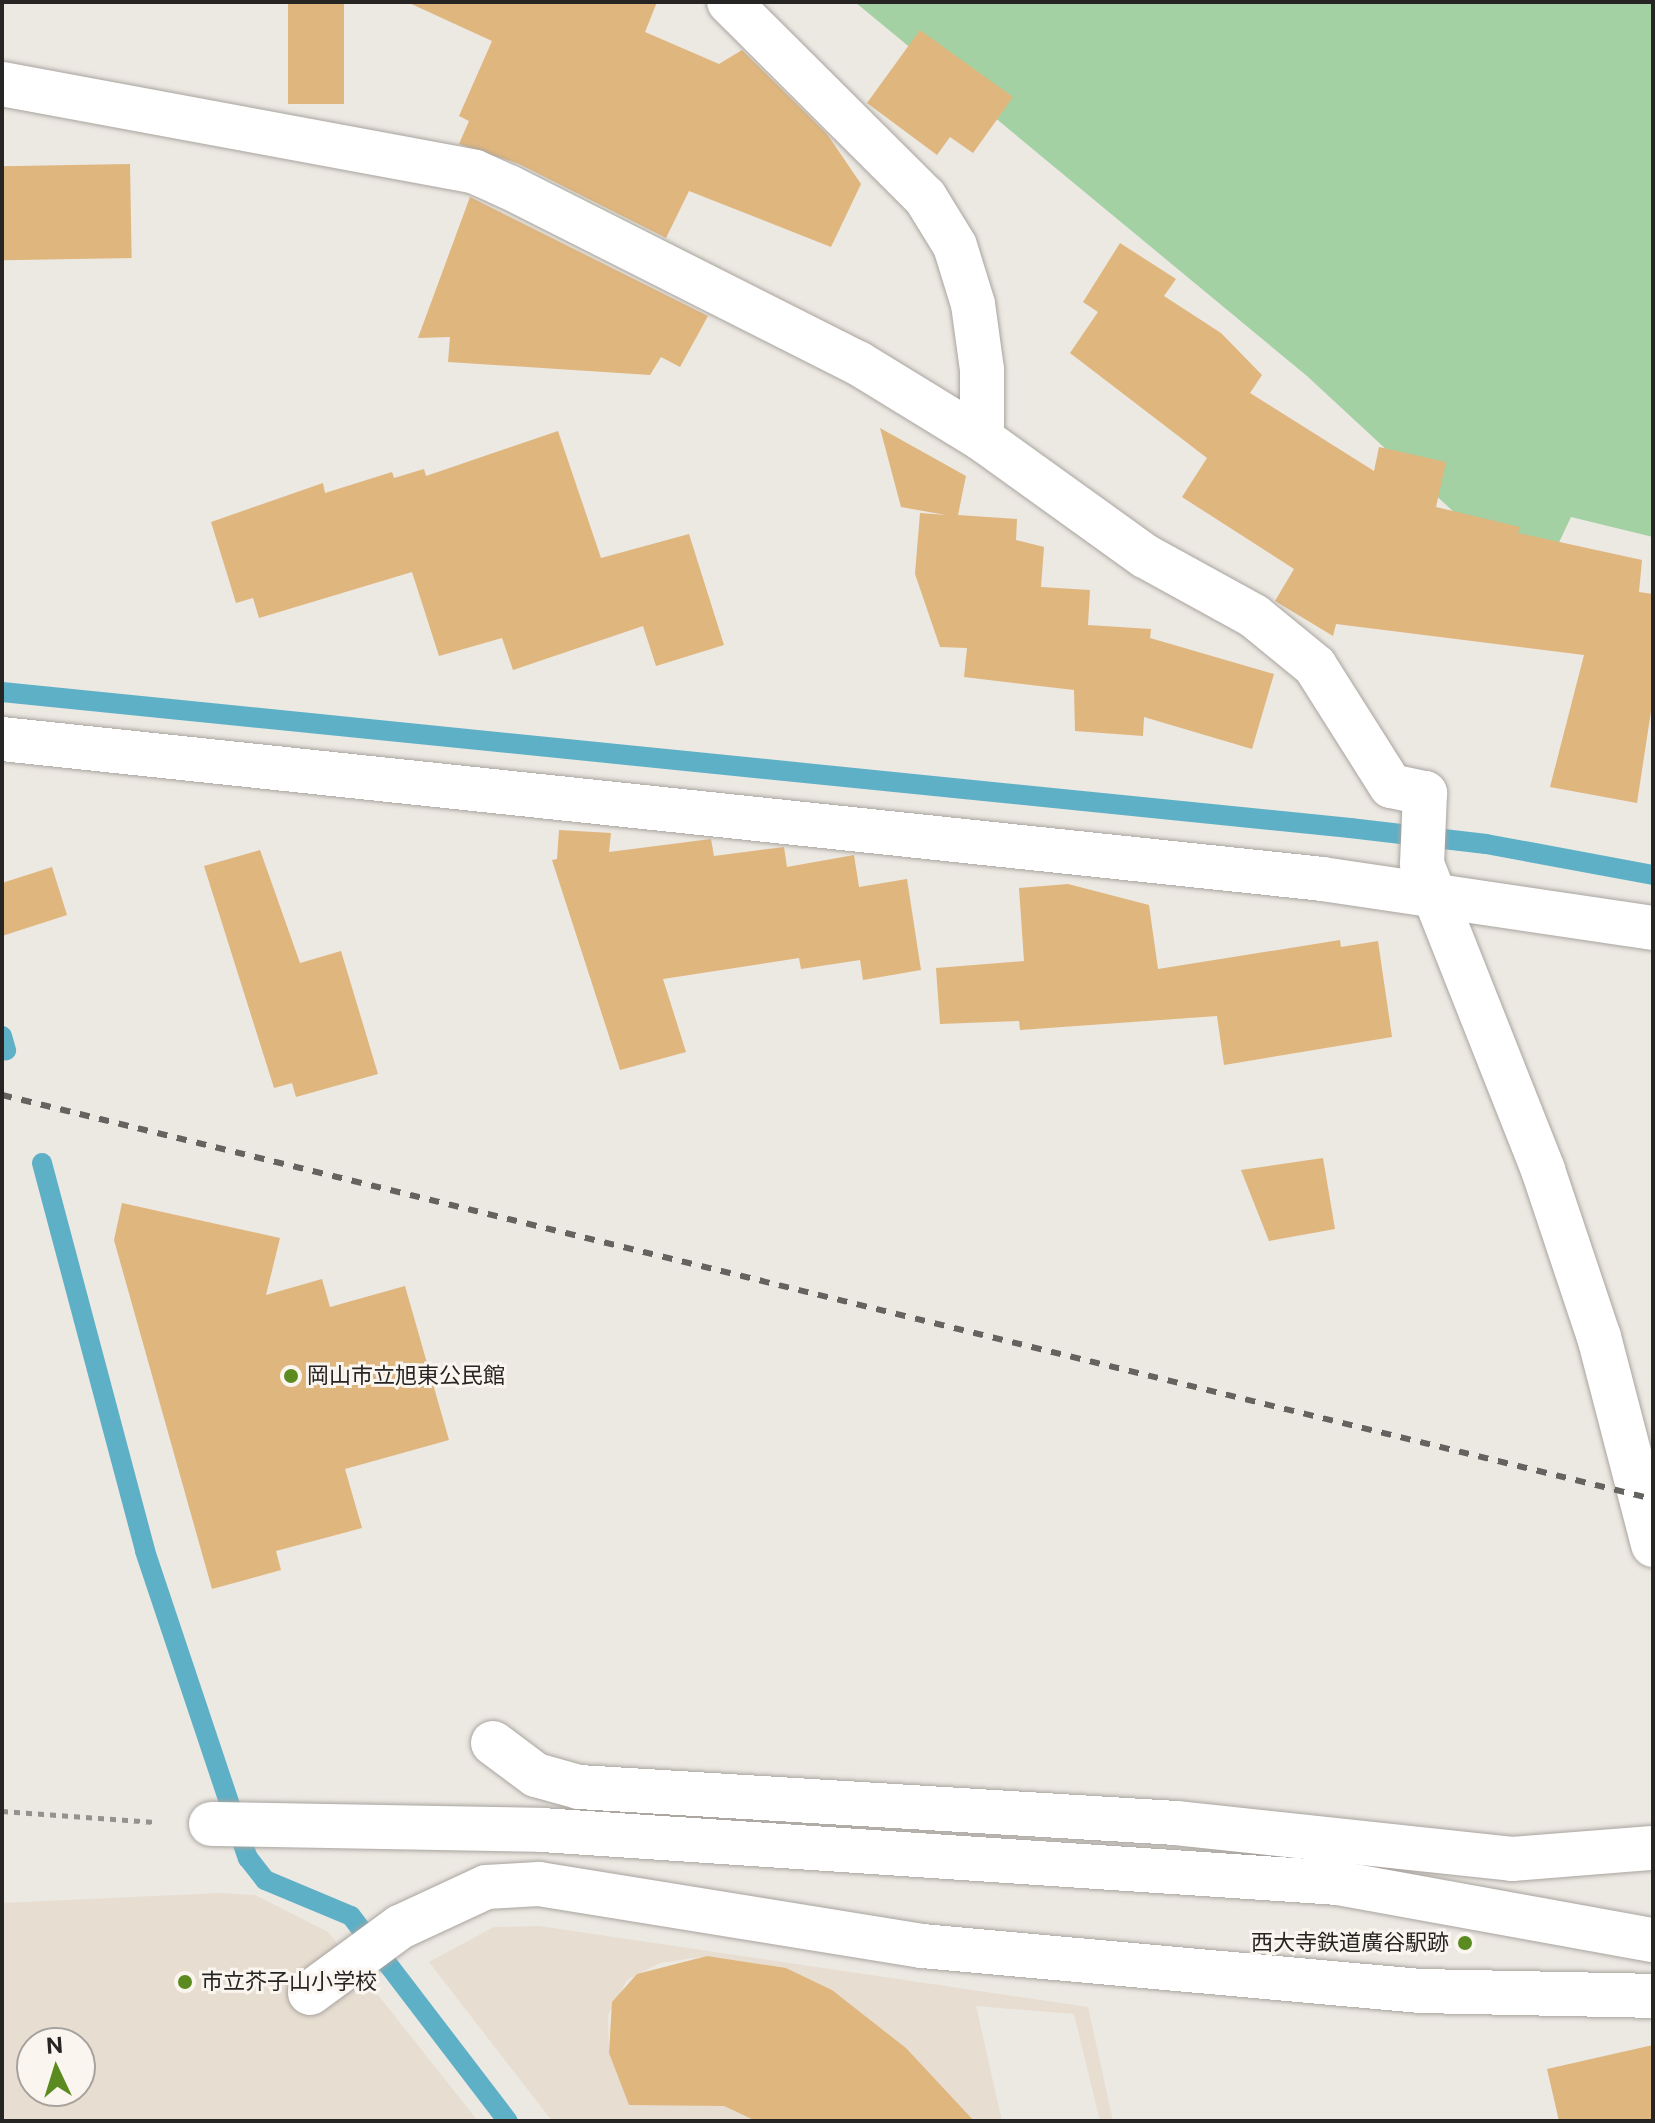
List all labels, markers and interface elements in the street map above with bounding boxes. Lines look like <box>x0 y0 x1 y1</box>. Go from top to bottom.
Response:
place label: 岡山市立旭東公民館 <box>307 1363 505 1389</box>
marker: 岡山市立旭東公民館 <box>282 1367 300 1385</box>
place label: 西大寺鉄道廣谷駅跡 <box>1251 1930 1449 1956</box>
marker: 西大寺鉄道廣谷駅跡 <box>1456 1934 1474 1952</box>
place label: 市立芥子山小学校 <box>201 1969 377 1995</box>
marker: 市立芥子山小学校 <box>176 1973 194 1991</box>
north arrow <box>16 2027 96 2107</box>
text: N <box>45 2031 64 2059</box>

